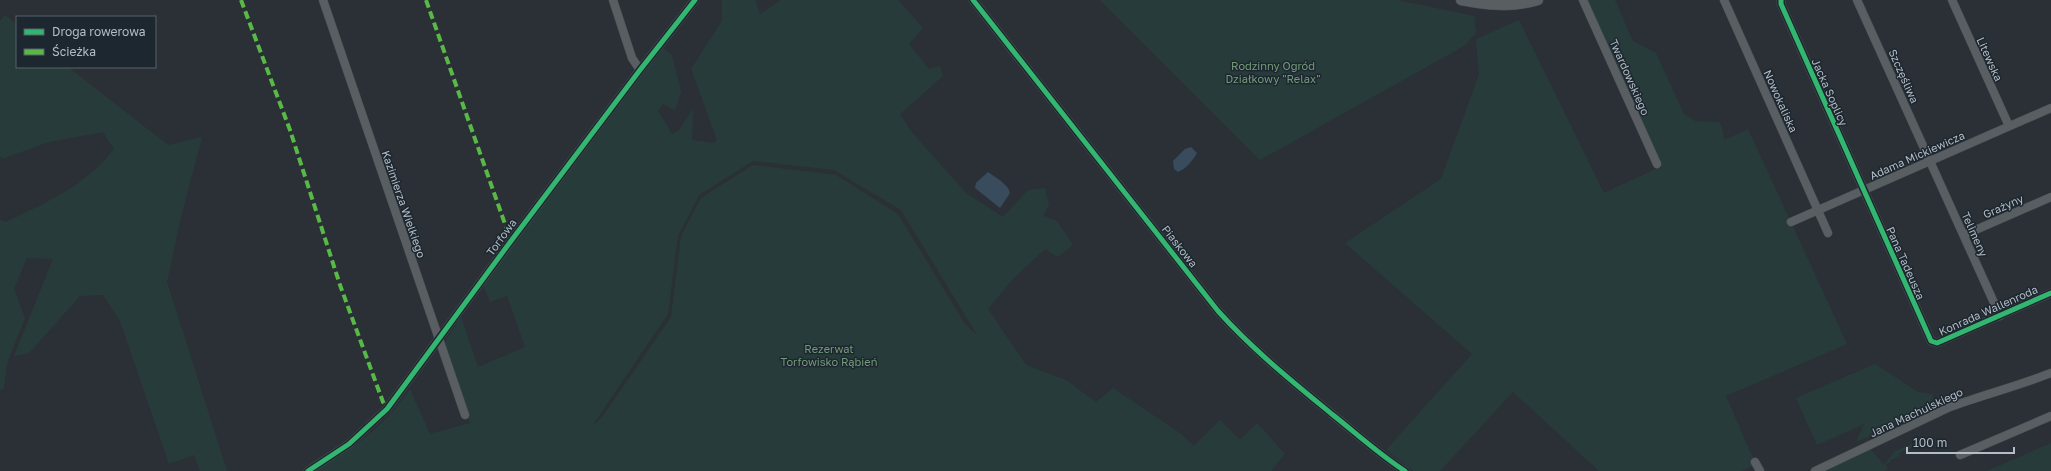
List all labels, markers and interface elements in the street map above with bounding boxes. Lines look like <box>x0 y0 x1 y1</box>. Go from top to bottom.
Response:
legend <box>16 16 156 68</box>
text: Droga rowerowa <box>52 24 145 39</box>
street label: Litewska <box>1975 35 2005 83</box>
street label: Twardowskiego <box>1607 37 1653 117</box>
text: Ścieżka <box>52 44 96 59</box>
street label: Szczęśliwa <box>1886 47 1922 105</box>
street label: Jacka Soplicy <box>1809 56 1851 128</box>
park label: Rodzinny Ogród Działkowy "Relax" <box>1226 59 1320 85</box>
street label: Nowokaliska <box>1761 68 1801 134</box>
street label: Adama Mickiewicza <box>1868 128 1966 182</box>
street label: Kazimierza Wielkiego <box>380 149 429 260</box>
street label: Grażyny <box>1981 191 2025 221</box>
street label: Telimeny <box>1959 210 1991 258</box>
street label: Torfowa <box>483 216 519 258</box>
street label: Piaskowa <box>1160 222 1200 270</box>
street label: Pana Tadeusza <box>1884 224 1928 302</box>
street label: Konrada Wallenroda <box>1936 282 2040 338</box>
park label: Rezerwat Torfowisko Rąbień <box>781 342 877 368</box>
street label: Jana Machulskiego <box>1867 385 1965 439</box>
scale bar <box>1907 429 2014 455</box>
text: 100 m <box>1913 435 1947 450</box>

